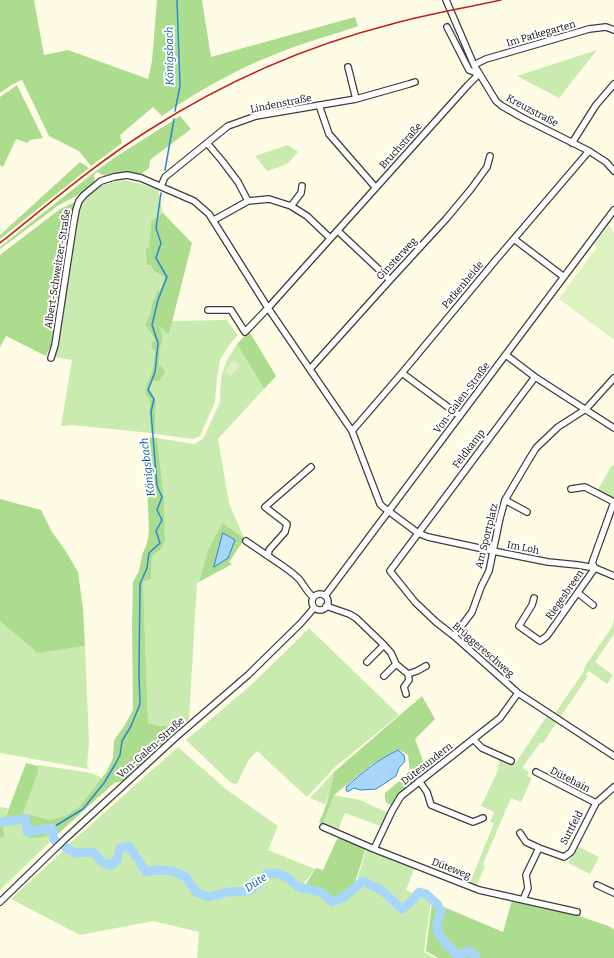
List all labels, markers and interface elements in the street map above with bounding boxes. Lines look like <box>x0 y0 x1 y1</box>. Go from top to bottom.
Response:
street label: Im Patkegarten <box>505 18 577 50</box>
water label: Königsbach <box>163 26 177 86</box>
street label: Lindenstraße <box>249 92 313 116</box>
street label: Kreuzstraße <box>504 92 560 130</box>
street label: Bruchstraße <box>377 120 425 172</box>
street label: Albert-Schweitzer-Straße <box>43 209 73 329</box>
street label: Ginsterweg <box>374 235 420 283</box>
street label: Patkenheide <box>440 259 486 311</box>
street label: Von-Galen-Straße <box>431 360 493 436</box>
street label: Feldkamp <box>450 427 488 471</box>
water label: Königsbach <box>138 437 158 497</box>
street label: Am Sportplatz <box>473 502 501 570</box>
street label: Im Loh <box>506 539 540 557</box>
street label: Riegesbreen <box>543 568 587 622</box>
street label: Brüggereschweg <box>450 620 516 680</box>
street label: Von-Galen-Straße <box>115 715 187 781</box>
street label: Dütesundern <box>399 740 455 788</box>
street label: Dütehain <box>548 765 592 795</box>
street label: Suttfeld <box>558 809 586 847</box>
street label: Düteweg <box>430 856 472 882</box>
water label: Düte <box>243 871 269 895</box>

